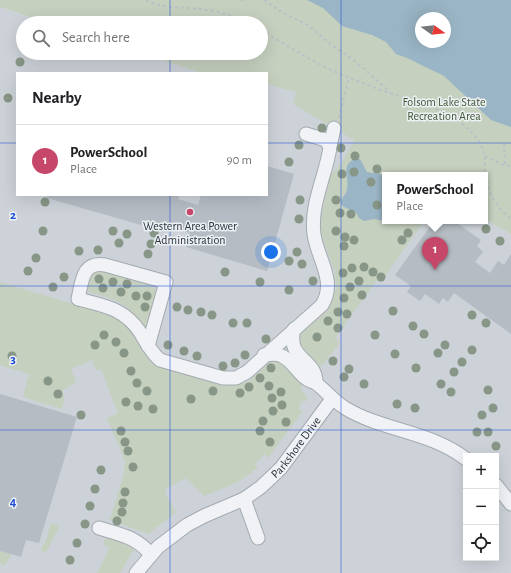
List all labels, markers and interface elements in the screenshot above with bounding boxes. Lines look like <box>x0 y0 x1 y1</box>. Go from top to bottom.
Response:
north arrow <box>415 12 451 48</box>
search box <box>16 16 268 60</box>
icon: search <box>30 27 52 49</box>
text: Search here <box>62 30 130 45</box>
text: Nearby <box>32 89 82 106</box>
park label: Folsom Lake State Recreation Area <box>403 96 485 122</box>
text: PowerSchool <box>70 145 147 160</box>
text: 1 <box>43 154 47 167</box>
text: 90 m <box>226 154 252 167</box>
text: Place <box>70 163 97 176</box>
popup <box>382 172 488 224</box>
text: PowerSchool <box>396 182 474 197</box>
text: Place <box>396 200 423 213</box>
marker: Western Area Power Administration <box>185 207 195 217</box>
text: 2 <box>10 209 16 222</box>
place label: Western Area Power Administration <box>143 220 237 246</box>
pin: 1 <box>422 237 448 270</box>
your location <box>261 242 281 262</box>
text: 3 <box>10 353 16 366</box>
street label: Parkshore Drive <box>269 414 323 480</box>
map controls <box>463 453 499 561</box>
button: + <box>463 453 499 489</box>
button: − <box>463 489 499 525</box>
text: 4 <box>10 496 17 509</box>
button: locate <box>463 525 499 561</box>

